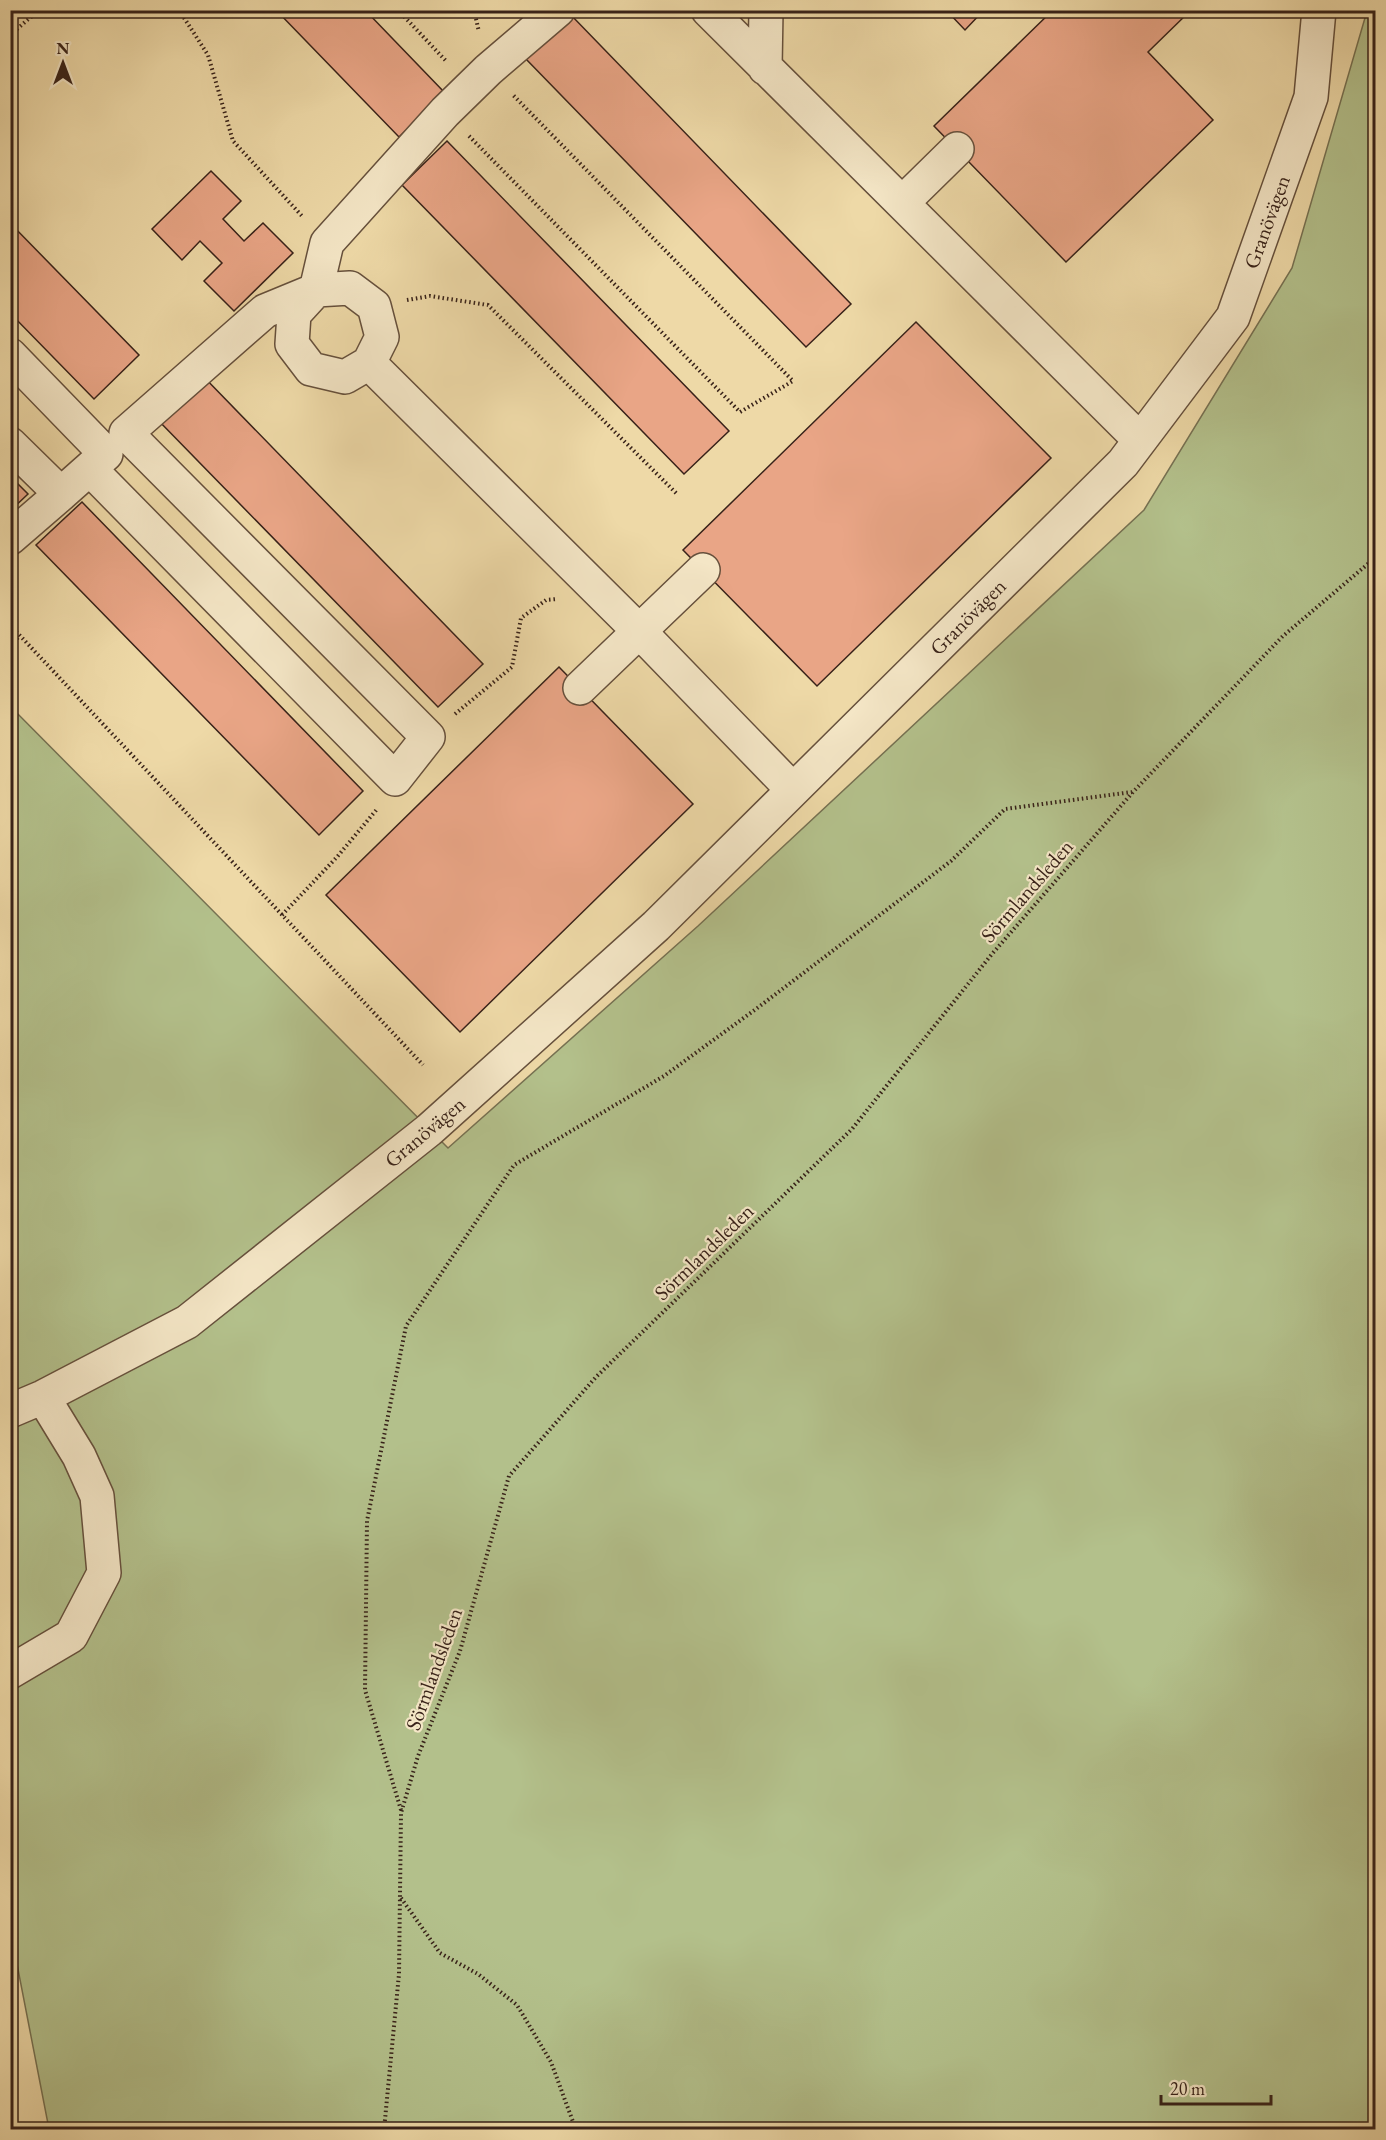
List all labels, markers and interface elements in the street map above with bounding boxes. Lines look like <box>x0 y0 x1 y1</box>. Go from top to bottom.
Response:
north arrow <box>33 33 93 93</box>
text: N <box>57 38 70 59</box>
street label: Granövägen <box>1237 171 1296 272</box>
street label: Granövägen <box>924 573 1012 661</box>
street label: Sörmlandsleden <box>974 833 1079 948</box>
street label: Granövägen <box>379 1090 471 1173</box>
street label: Sörmlandsleden <box>648 1197 759 1306</box>
street label: Sörmlandsleden <box>399 1604 468 1734</box>
scale bar <box>1161 2068 1270 2106</box>
text: 20 m <box>1170 2077 1205 2100</box>

